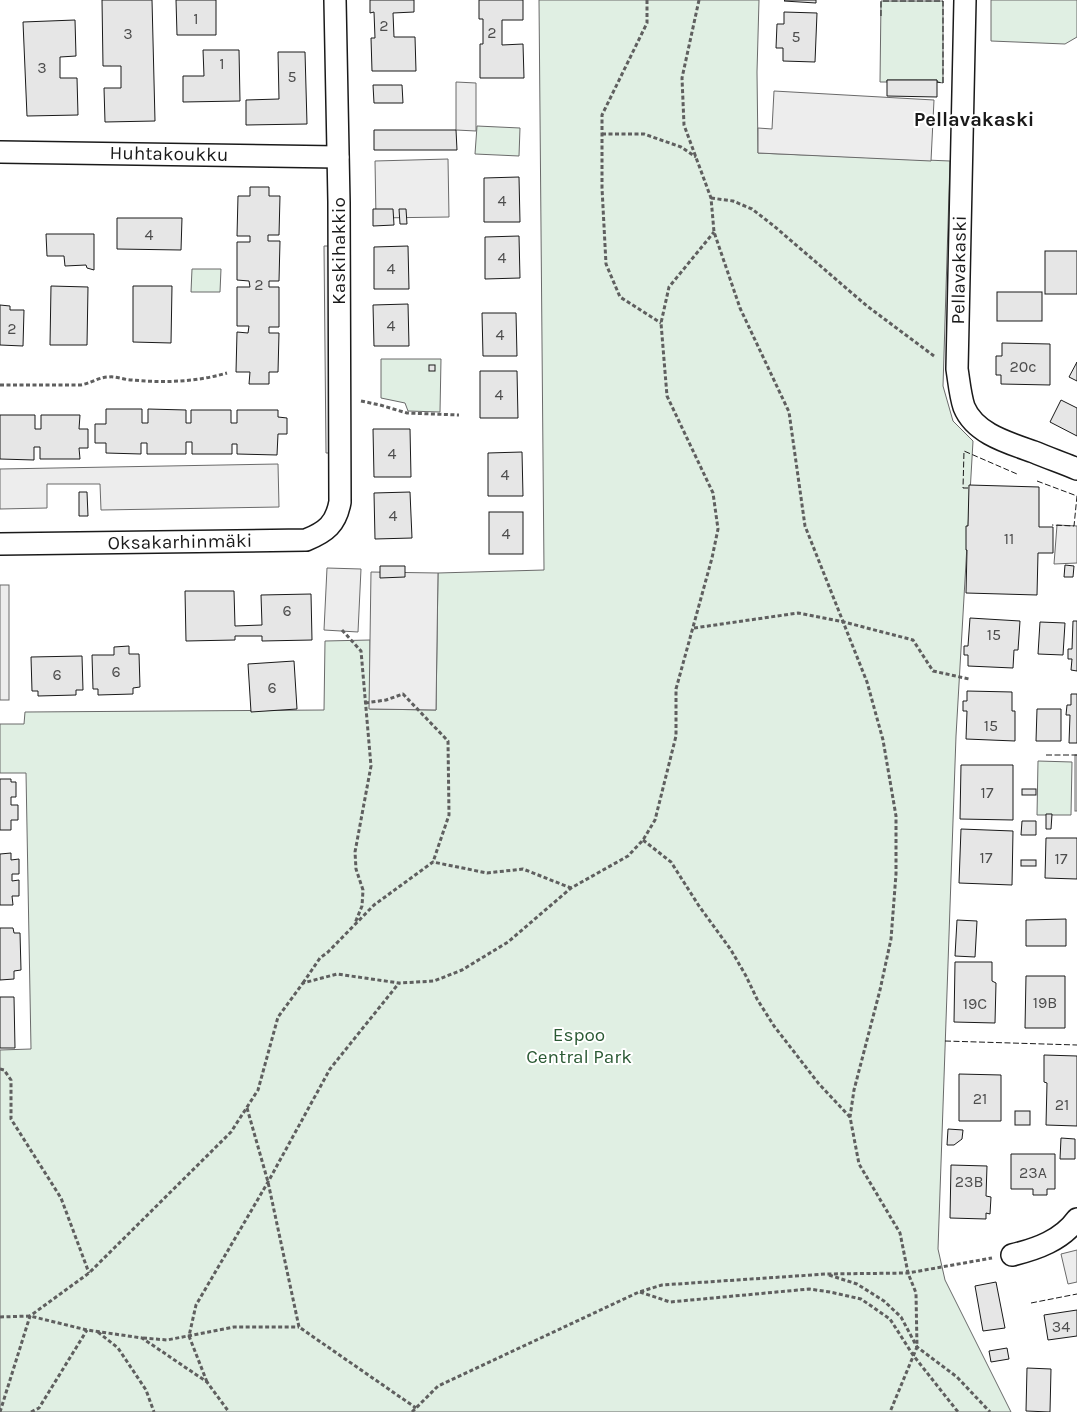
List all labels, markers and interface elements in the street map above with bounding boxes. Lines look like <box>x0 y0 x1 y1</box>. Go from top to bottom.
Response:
house number: 1 <box>193 9 199 28</box>
house number: 2 <box>379 16 389 35</box>
house number: 2 <box>487 23 497 42</box>
house number: 3 <box>123 24 133 43</box>
house number: 5 <box>791 27 801 46</box>
house number: 1 <box>219 54 225 73</box>
house number: 3 <box>37 58 47 77</box>
house number: 5 <box>287 67 297 86</box>
district label: Pellavakaski <box>914 108 1034 131</box>
street label: Huhtakoukku <box>109 142 229 166</box>
house number: 4 <box>498 191 507 210</box>
street label: Kaskihakkio <box>328 197 350 305</box>
street label: Pellavakaski <box>947 215 971 325</box>
house number: 4 <box>145 225 154 244</box>
house number: 4 <box>498 248 507 267</box>
house number: 4 <box>387 259 396 278</box>
house number: 2 <box>254 275 264 294</box>
house number: 4 <box>387 316 396 335</box>
house number: 2 <box>7 319 17 338</box>
house number: 4 <box>496 325 505 344</box>
house number: 20c <box>1009 357 1037 376</box>
house number: 4 <box>495 385 504 404</box>
house number: 4 <box>388 444 397 463</box>
house number: 4 <box>501 465 510 484</box>
house number: 4 <box>389 506 398 525</box>
house number: 4 <box>502 524 511 543</box>
house number: 11 <box>1004 529 1014 548</box>
street label: Oksakarhinmäki <box>107 530 253 554</box>
house number: 6 <box>282 601 292 620</box>
house number: 15 <box>987 625 1001 644</box>
house number: 6 <box>111 662 121 681</box>
house number: 6 <box>52 665 62 684</box>
house number: 6 <box>267 678 277 697</box>
house number: 15 <box>984 716 998 735</box>
house number: 17 <box>981 783 994 802</box>
house number: 17 <box>980 848 993 867</box>
house number: 17 <box>1055 849 1068 868</box>
house number: 19B <box>1033 993 1057 1012</box>
house number: 19C <box>963 994 987 1013</box>
park label: Espoo Central Park <box>526 1024 632 1068</box>
house number: 21 <box>973 1089 987 1108</box>
house number: 21 <box>1055 1095 1069 1114</box>
house number: 23A <box>1019 1163 1047 1182</box>
house number: 23B <box>955 1172 983 1191</box>
house number: 34 <box>1052 1317 1070 1336</box>

